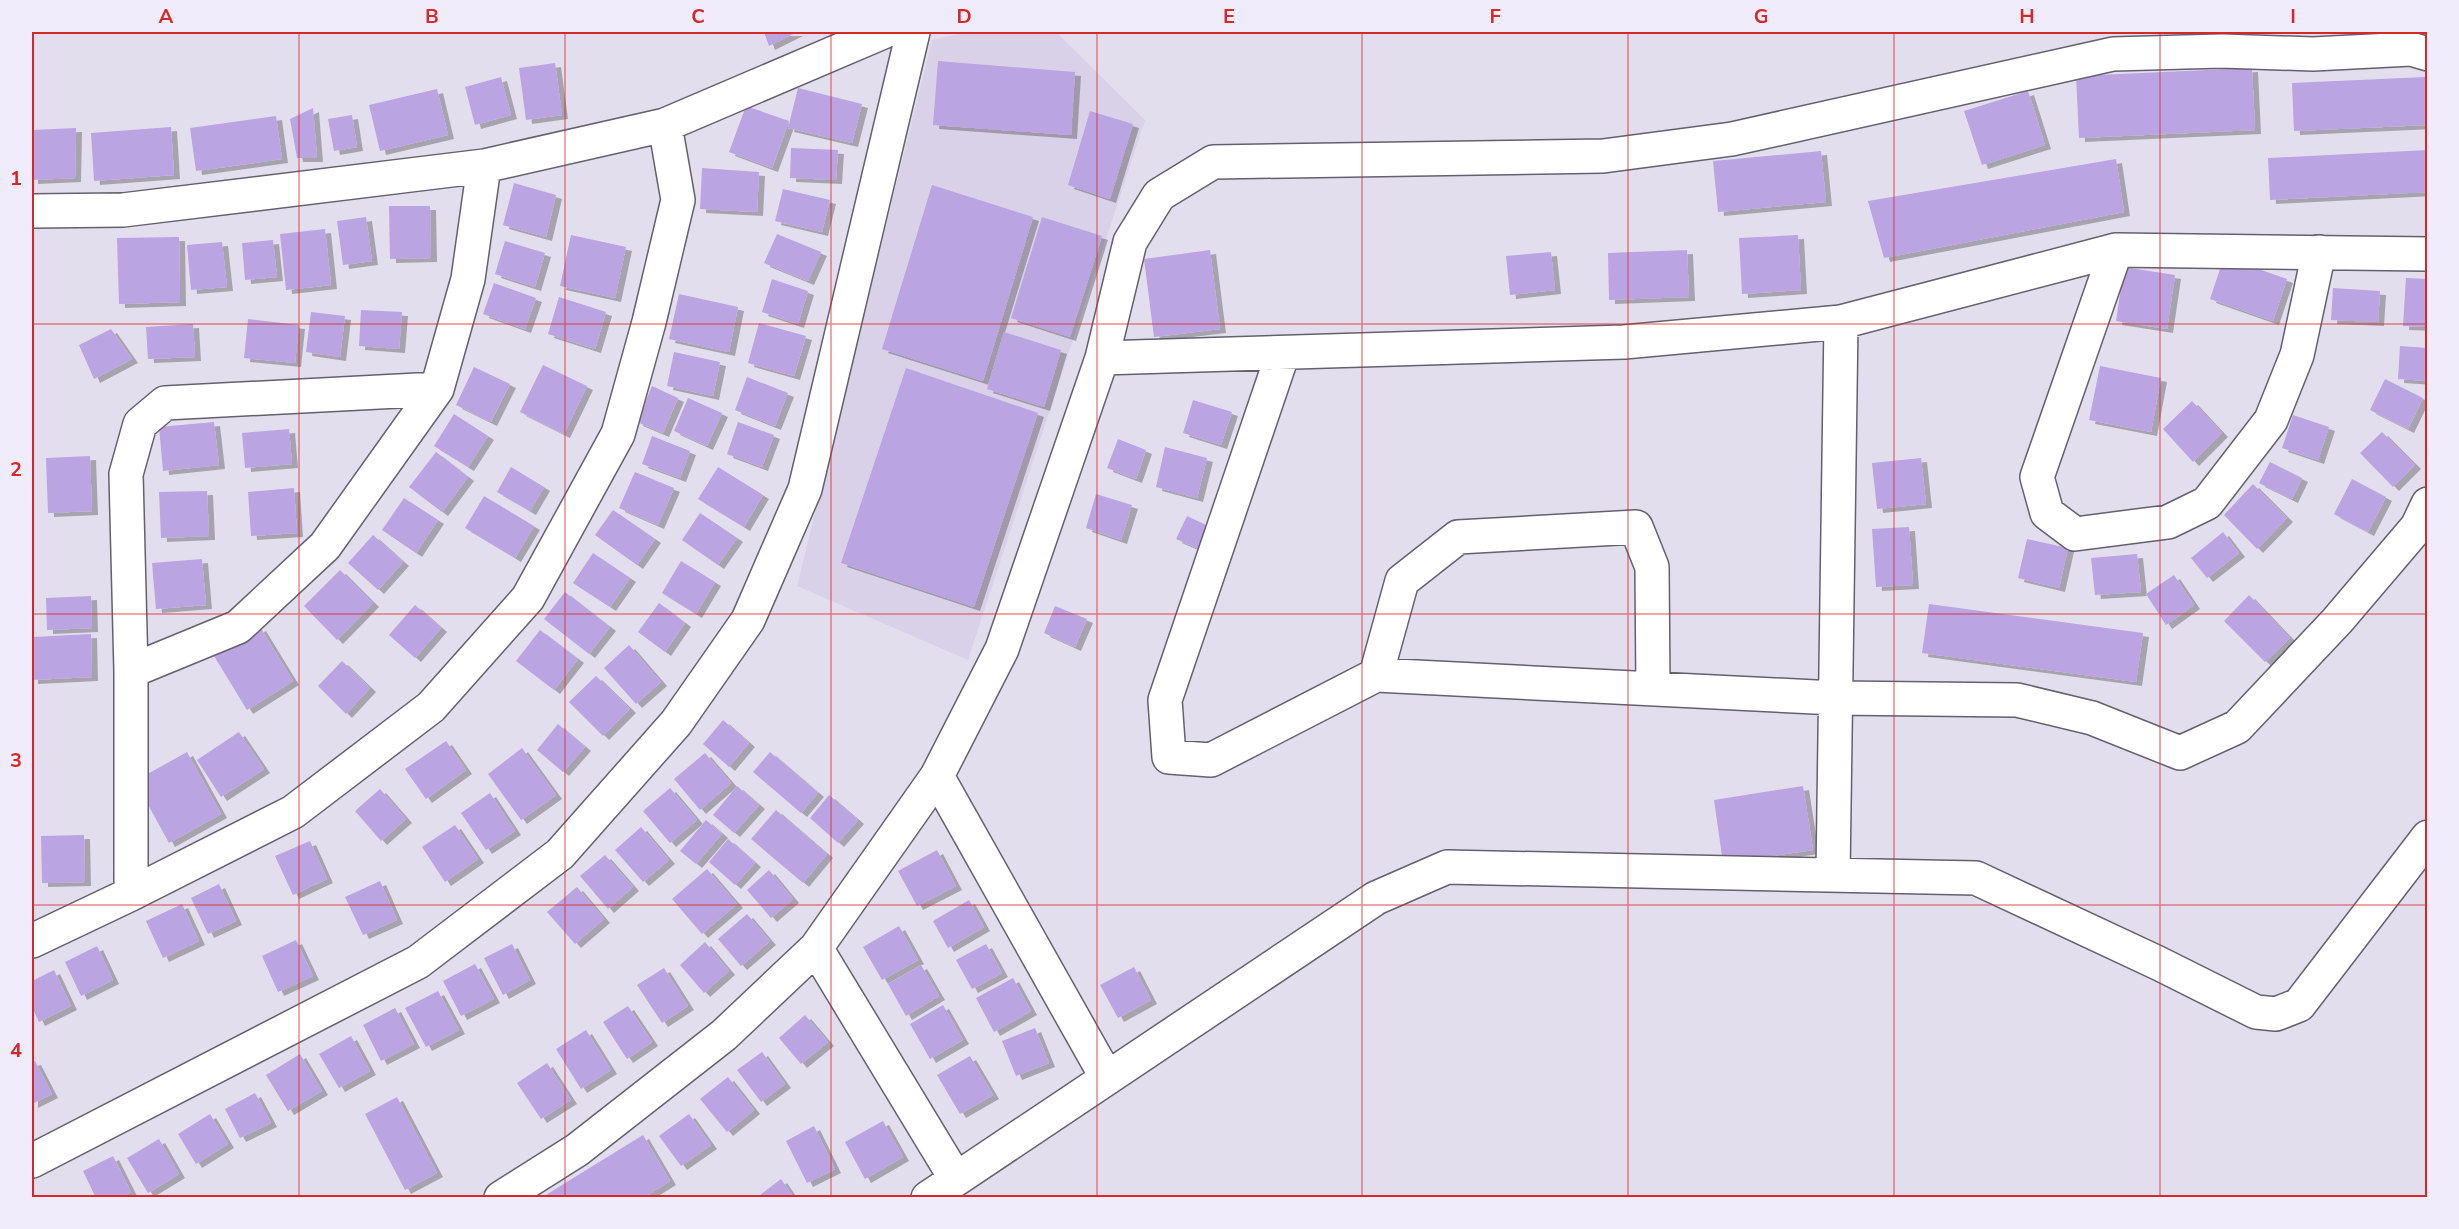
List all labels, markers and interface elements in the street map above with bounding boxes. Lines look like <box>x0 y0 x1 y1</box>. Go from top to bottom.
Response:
text: A <box>159 3 174 30</box>
text: B <box>425 3 439 30</box>
text: C <box>691 3 705 30</box>
text: D <box>956 3 972 30</box>
text: E <box>1223 3 1235 30</box>
text: F <box>1489 3 1501 30</box>
text: G <box>1754 3 1768 30</box>
text: H <box>2019 3 2035 30</box>
text: I <box>2290 3 2296 30</box>
text: 1 <box>10 165 22 192</box>
text: 2 <box>10 456 22 483</box>
text: 3 <box>10 747 22 774</box>
text: 4 <box>10 1037 22 1064</box>

